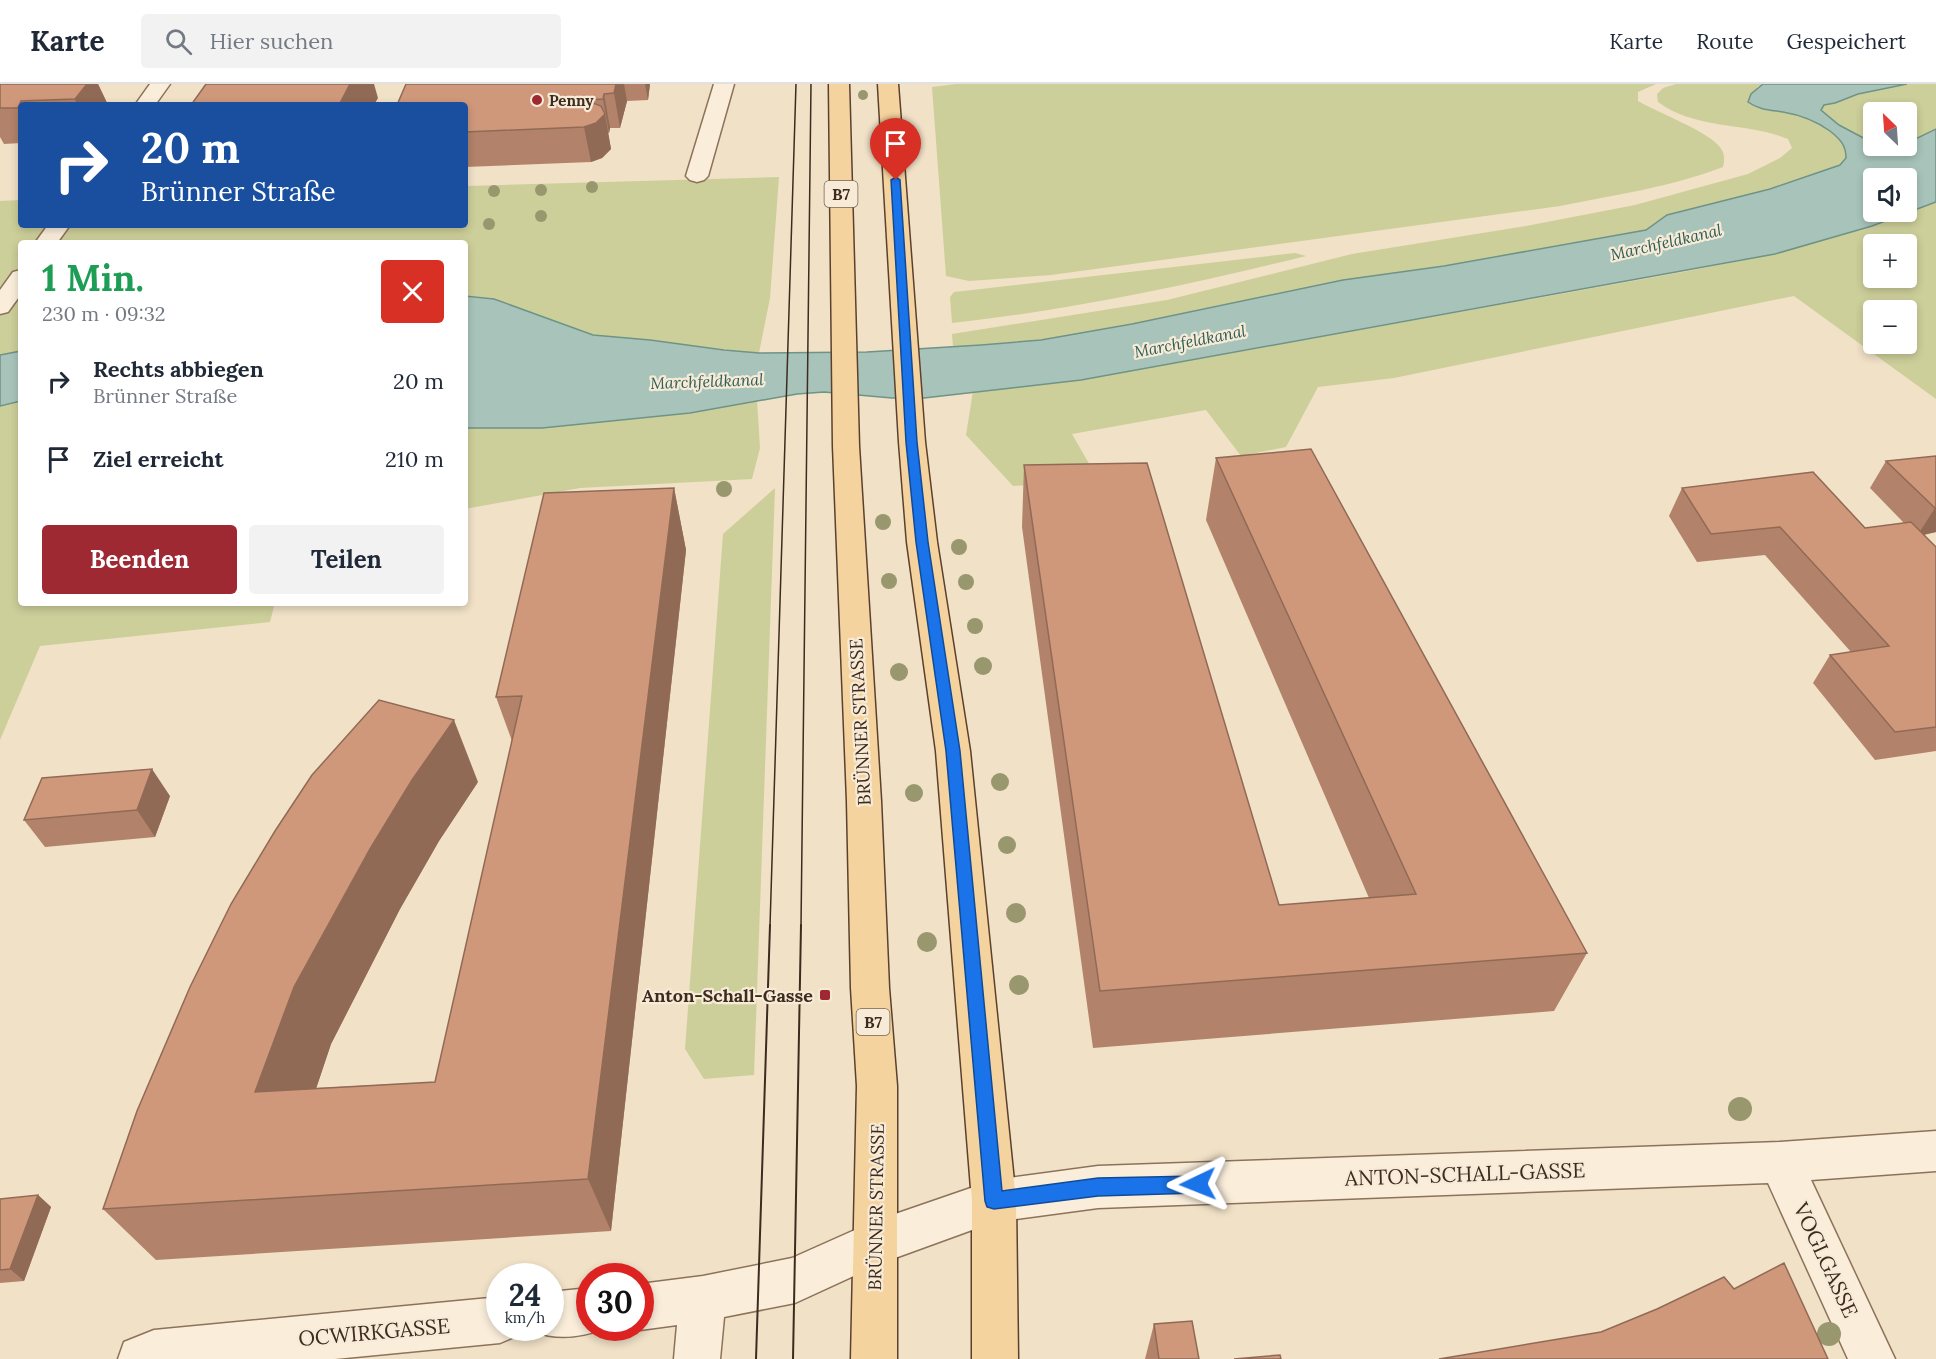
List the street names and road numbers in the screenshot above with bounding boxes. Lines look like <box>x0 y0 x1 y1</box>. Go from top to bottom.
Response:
road number: B7 <box>824 181 858 207</box>
street label: BRÜNNER STRASSE <box>844 638 876 806</box>
road number: B7 <box>856 1009 890 1035</box>
street label: BRÜNNER STRASSE <box>863 1123 889 1291</box>
street label: ANTON-SCHALL-GASSE <box>1343 1156 1586 1192</box>
street label: VOGLGASSE <box>1787 1197 1864 1322</box>
street label: OCWIRKGASSE <box>297 1312 451 1352</box>

